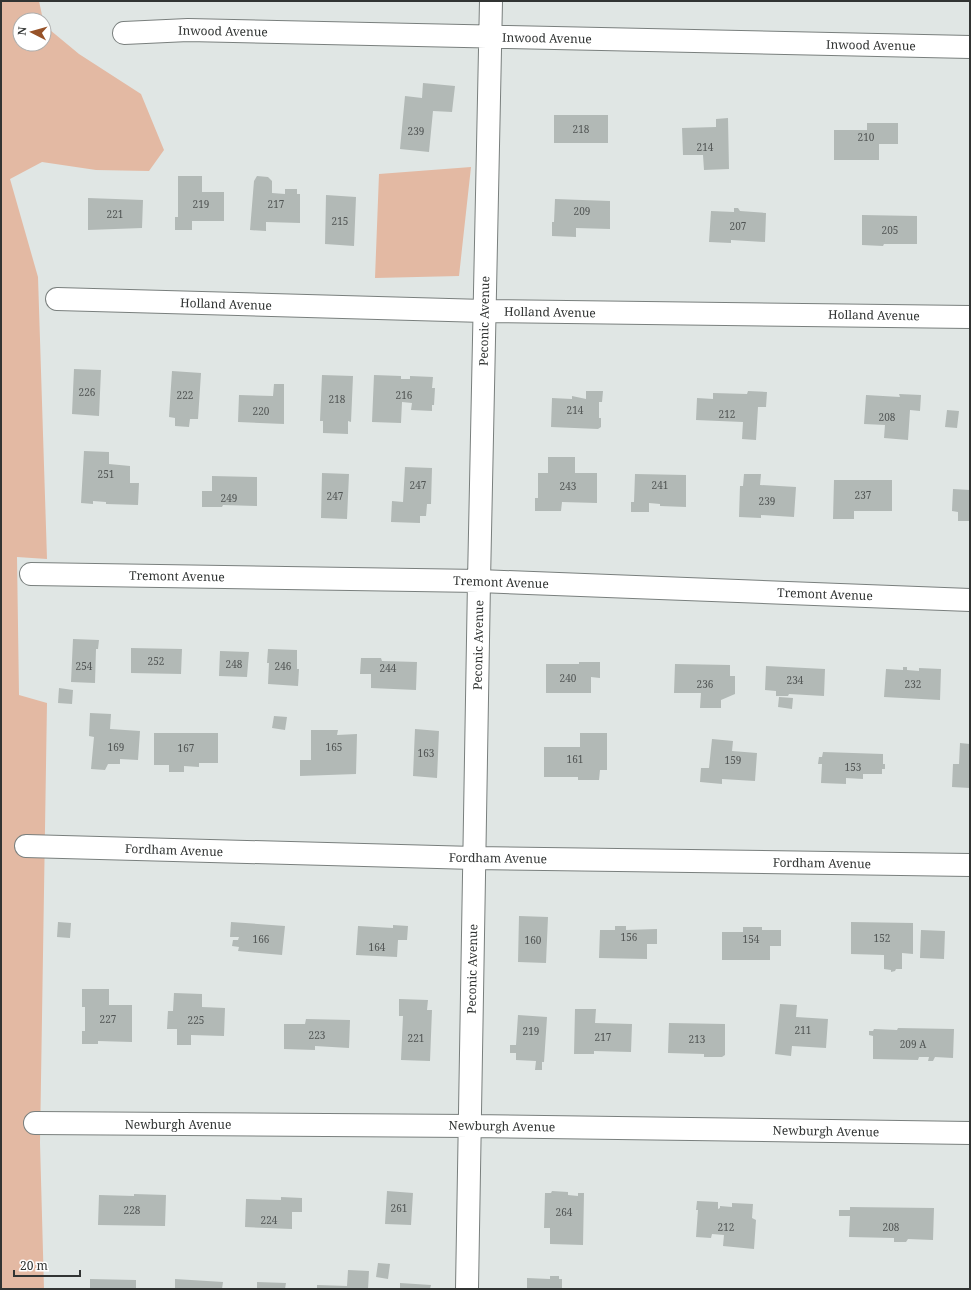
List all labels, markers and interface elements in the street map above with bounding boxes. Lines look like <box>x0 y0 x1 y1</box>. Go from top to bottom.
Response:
north arrow <box>12 12 52 52</box>
street label: Inwood Avenue <box>178 22 268 40</box>
text: N <box>14 25 30 36</box>
street label: Inwood Avenue <box>502 29 592 47</box>
street label: Inwood Avenue <box>826 36 916 54</box>
house number: 218 <box>573 122 590 136</box>
house number: 239 <box>408 124 424 138</box>
house number: 210 <box>858 130 875 144</box>
house number: 214 <box>697 140 714 154</box>
house number: 219 <box>193 197 209 211</box>
house number: 217 <box>268 197 285 211</box>
house number: 209 <box>574 204 590 218</box>
house number: 221 <box>107 207 123 221</box>
house number: 215 <box>332 214 348 228</box>
house number: 207 <box>730 219 747 233</box>
house number: 205 <box>882 223 898 237</box>
street label: Peconic Avenue <box>475 276 493 366</box>
street label: Holland Avenue <box>180 294 272 314</box>
street label: Holland Avenue <box>504 303 596 321</box>
street label: Holland Avenue <box>828 306 920 324</box>
house number: 226 <box>79 385 96 399</box>
house number: 222 <box>177 388 193 402</box>
house number: 216 <box>396 388 413 402</box>
house number: 218 <box>329 392 346 406</box>
house number: 214 <box>567 403 584 417</box>
house number: 220 <box>253 404 270 418</box>
house number: 212 <box>719 407 735 421</box>
house number: 208 <box>879 410 896 424</box>
house number: 251 <box>98 467 114 481</box>
house number: 247 <box>410 478 427 492</box>
house number: 241 <box>652 478 668 492</box>
house number: 243 <box>560 479 577 493</box>
house number: 237 <box>855 488 872 502</box>
house number: 247 <box>327 489 344 503</box>
house number: 249 <box>221 491 237 505</box>
house number: 239 <box>759 494 775 508</box>
street label: Tremont Avenue <box>129 567 225 585</box>
street label: Tremont Avenue <box>453 572 549 592</box>
street label: Tremont Avenue <box>777 584 873 604</box>
street label: Peconic Avenue <box>469 600 487 690</box>
house number: 252 <box>148 654 164 668</box>
house number: 248 <box>226 657 243 671</box>
house number: 254 <box>76 659 93 673</box>
house number: 246 <box>275 659 292 673</box>
house number: 244 <box>380 661 397 675</box>
house number: 240 <box>560 671 577 685</box>
house number: 234 <box>787 673 804 687</box>
house number: 236 <box>697 677 714 691</box>
house number: 232 <box>905 677 921 691</box>
house number: 169 <box>108 740 124 754</box>
house number: 165 <box>326 740 342 754</box>
house number: 167 <box>178 741 195 755</box>
house number: 163 <box>418 746 435 760</box>
house number: 161 <box>567 752 583 766</box>
house number: 159 <box>725 753 741 767</box>
house number: 153 <box>845 760 862 774</box>
street label: Fordham Avenue <box>125 840 223 860</box>
street label: Fordham Avenue <box>449 849 547 867</box>
street label: Fordham Avenue <box>773 854 871 872</box>
street label: Peconic Avenue <box>463 924 481 1014</box>
house number: 156 <box>621 930 638 944</box>
house number: 152 <box>874 931 890 945</box>
house number: 166 <box>253 932 270 946</box>
house number: 154 <box>743 932 760 946</box>
house number: 160 <box>525 933 542 947</box>
house number: 164 <box>369 940 386 954</box>
house number: 227 <box>100 1012 117 1026</box>
house number: 225 <box>188 1013 204 1027</box>
house number: 211 <box>795 1023 811 1037</box>
house number: 219 <box>523 1024 539 1038</box>
house number: 223 <box>309 1028 326 1042</box>
house number: 217 <box>595 1030 612 1044</box>
house number: 221 <box>408 1031 424 1045</box>
house number: 213 <box>689 1032 706 1046</box>
house number: 209 A <box>900 1037 927 1051</box>
street label: Newburgh Avenue <box>125 1116 231 1133</box>
street label: Newburgh Avenue <box>449 1117 555 1135</box>
street label: Newburgh Avenue <box>773 1122 879 1140</box>
house number: 261 <box>391 1201 407 1215</box>
house number: 228 <box>124 1203 141 1217</box>
house number: 264 <box>556 1205 573 1219</box>
house number: 224 <box>261 1213 278 1227</box>
house number: 212 <box>718 1220 734 1234</box>
house number: 208 <box>883 1220 900 1234</box>
scale bar <box>14 1252 80 1278</box>
text: 20 m <box>20 1257 48 1274</box>

